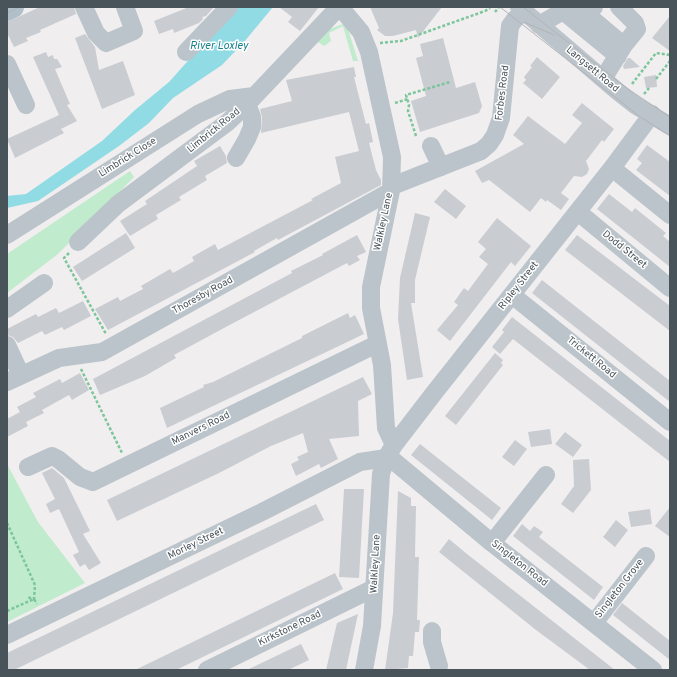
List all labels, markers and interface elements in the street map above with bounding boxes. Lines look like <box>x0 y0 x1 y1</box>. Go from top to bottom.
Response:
water label: River Loxley <box>190 40 248 54</box>
street label: Langsett Road <box>563 44 621 96</box>
street label: Forbes Road <box>494 65 512 121</box>
street label: Limbrick Road <box>185 106 243 156</box>
street label: Limbrick Close <box>97 135 159 181</box>
street label: Walkley Lane <box>372 192 396 252</box>
street label: Dodd Street <box>599 228 649 272</box>
street label: Ripley Street <box>496 260 542 312</box>
street label: Thoresby Road <box>171 274 235 318</box>
street label: Trickett Road <box>564 335 618 381</box>
street label: Manvers Road <box>170 410 232 448</box>
street label: Morley Street <box>166 525 226 563</box>
street label: Walkley Lane <box>368 534 384 594</box>
street label: Singleton Road <box>488 538 550 590</box>
street label: Singleton Grove <box>593 557 647 621</box>
street label: Kirkstone Road <box>257 609 323 649</box>

